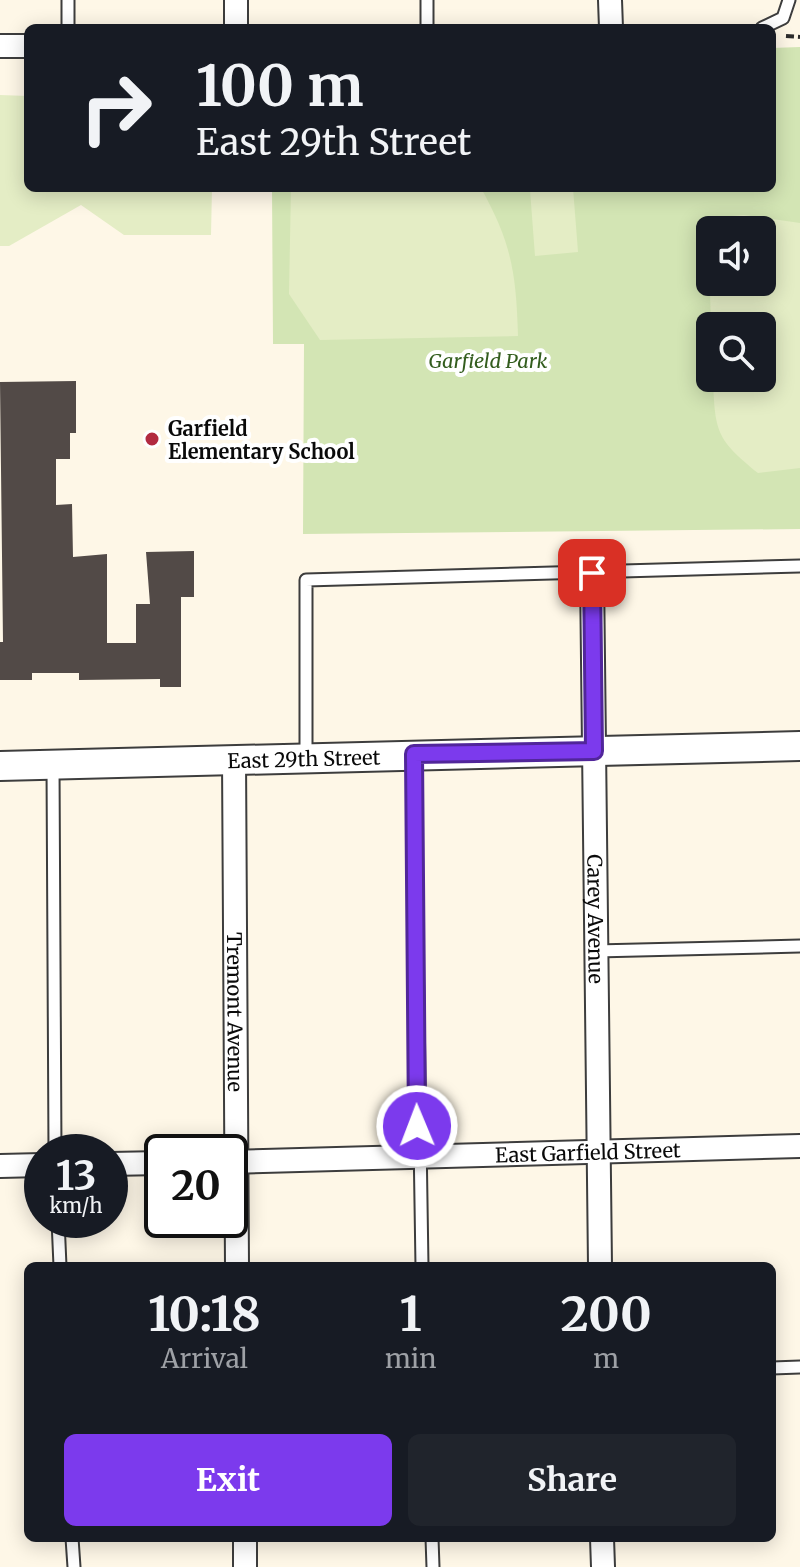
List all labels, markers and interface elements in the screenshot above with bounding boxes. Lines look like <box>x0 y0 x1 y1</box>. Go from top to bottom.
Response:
text: 100 m <box>196 51 364 121</box>
icon: right <box>64 56 168 160</box>
text: East 29th Street <box>196 120 471 165</box>
map controls <box>696 216 776 392</box>
button: sound <box>696 216 776 296</box>
button: search <box>696 312 776 392</box>
park label: Garfield Park <box>429 348 548 373</box>
place label: Garfield Elementary School <box>168 416 355 464</box>
marker: Garfield Elementary School <box>143 430 161 448</box>
pin <box>558 539 626 607</box>
icon: arrive <box>570 551 614 595</box>
street label: East 29th Street <box>227 744 381 773</box>
street label: Carey Avenue <box>583 854 609 984</box>
street label: Tremont Avenue <box>223 932 248 1092</box>
position arrow <box>375 1084 459 1168</box>
speed limit sign: 20 <box>144 1134 248 1238</box>
street label: East Garfield Street <box>495 1137 681 1167</box>
text: 13 <box>56 1151 96 1201</box>
text: km/h <box>50 1193 102 1218</box>
text: 10:18 <box>148 1284 261 1344</box>
text: 1 <box>400 1284 422 1344</box>
text: 200 <box>561 1284 652 1344</box>
text: Arrival <box>161 1342 248 1375</box>
text: min <box>385 1342 436 1375</box>
text: m <box>593 1342 619 1375</box>
button: Exit <box>64 1434 392 1526</box>
button: Share <box>408 1434 736 1526</box>

